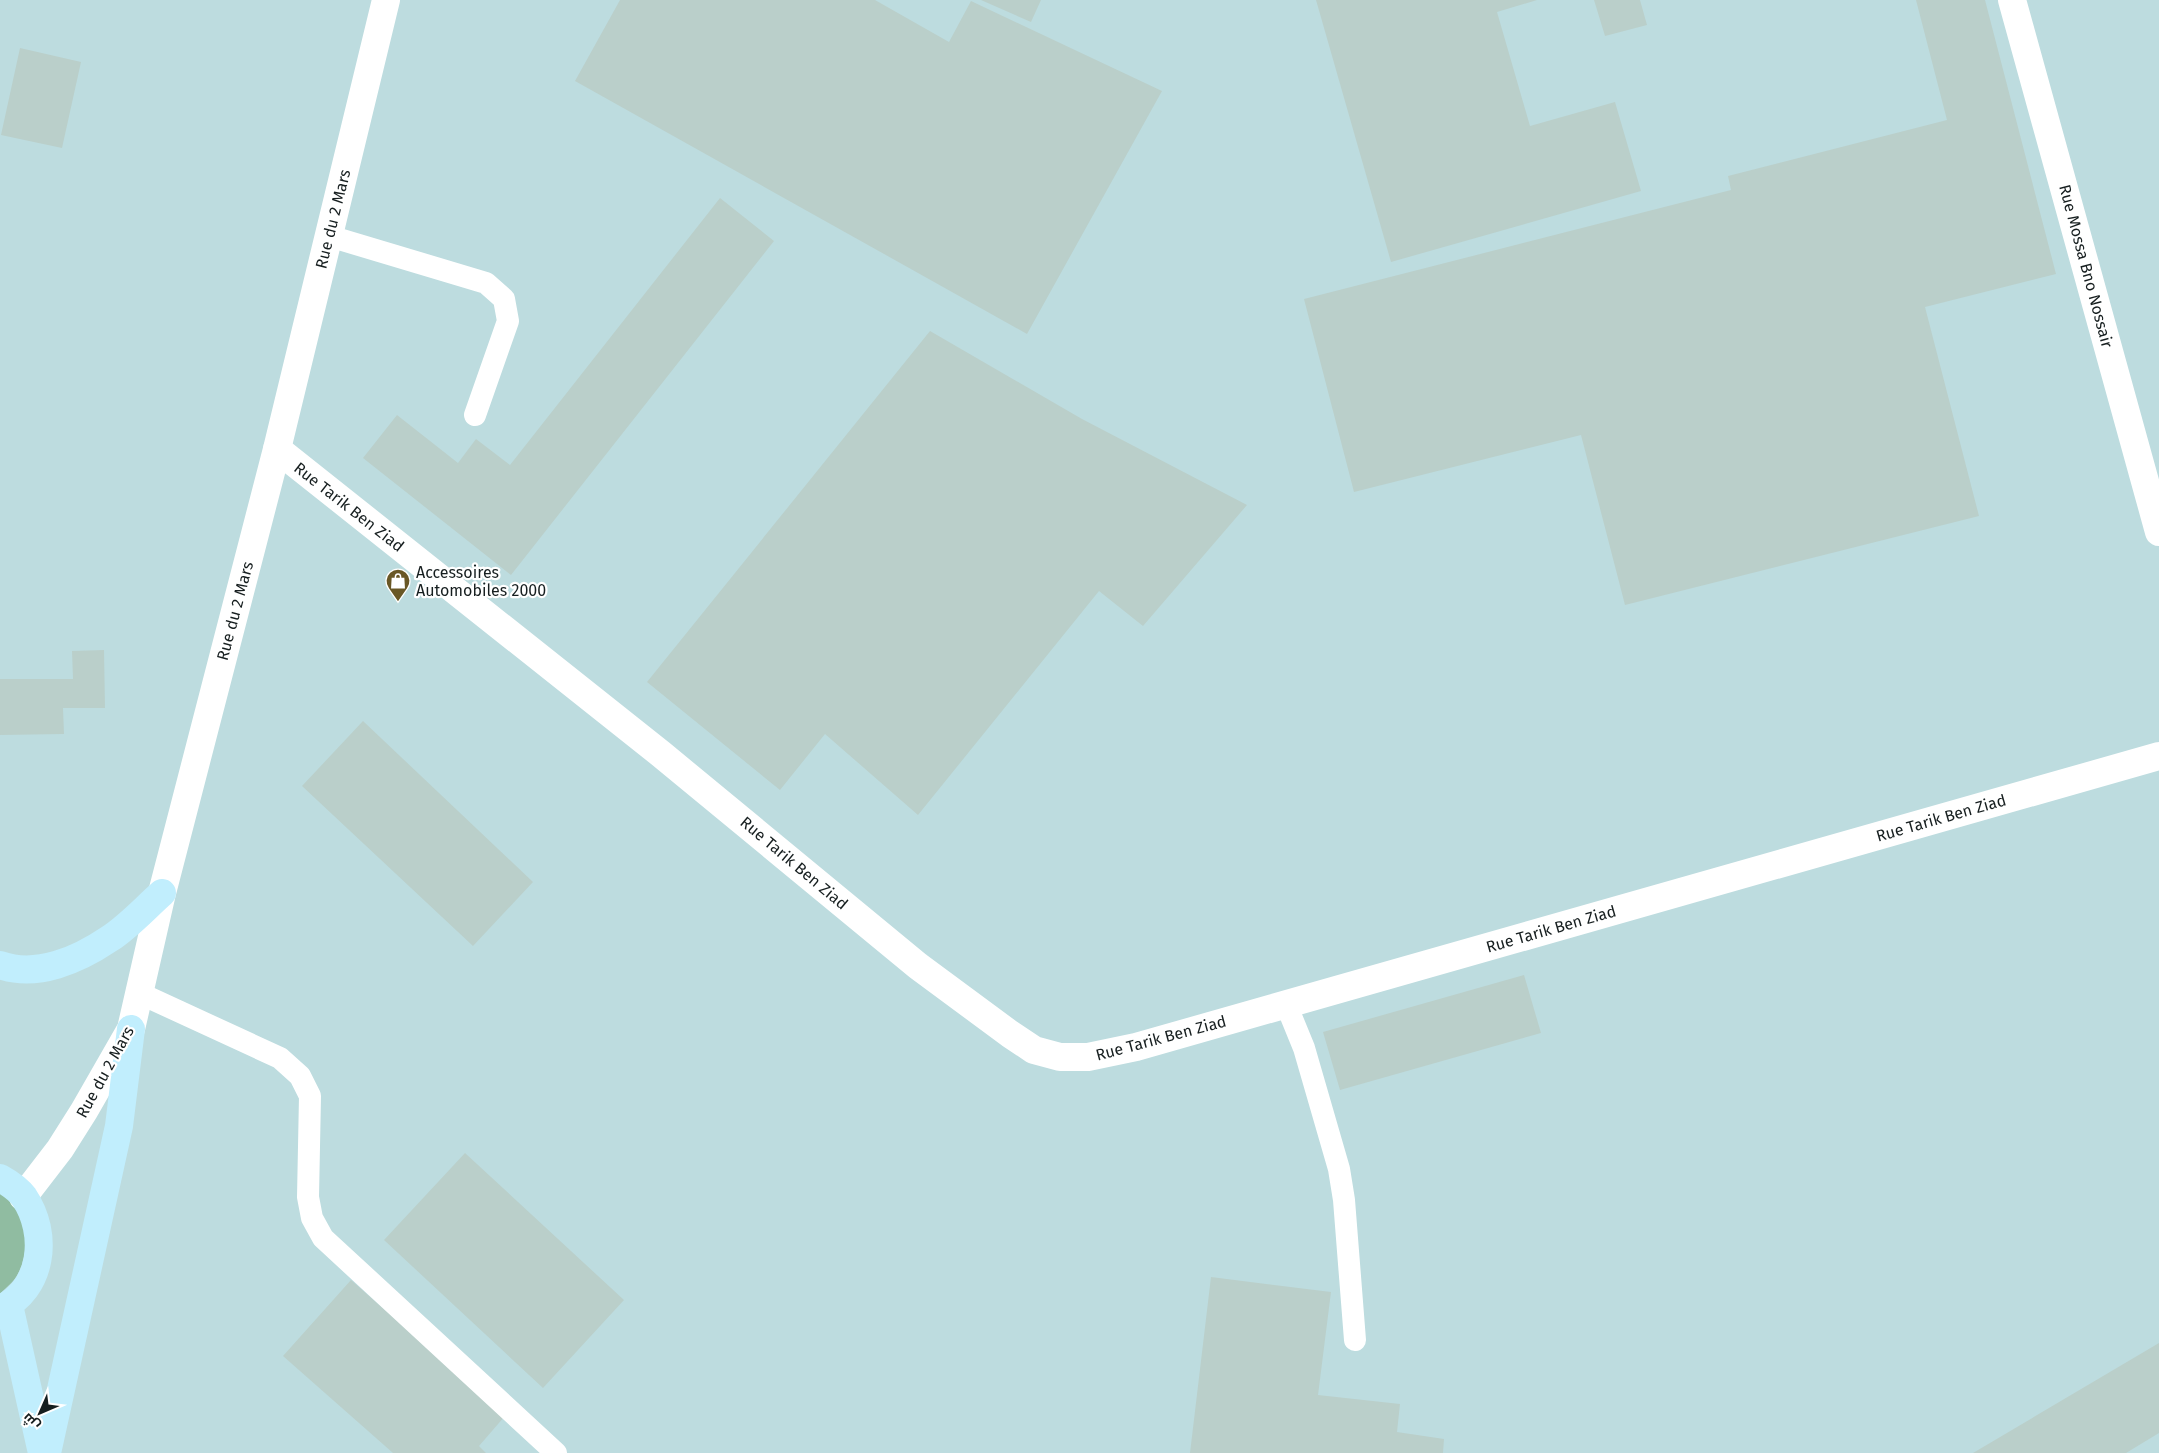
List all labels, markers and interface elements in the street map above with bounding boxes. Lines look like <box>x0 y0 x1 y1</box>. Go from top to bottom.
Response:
street label: Rue du 2 Mars <box>311 167 355 271</box>
street label: Rue Mossa Bno Nossair <box>2055 182 2117 351</box>
street label: Rue Tarik Ben Ziad <box>290 458 408 556</box>
street label: Rue du 2 Mars <box>213 559 257 663</box>
place label: Accessoires Automobiles 2000 <box>416 563 546 600</box>
shop icon: Accessoires Automobiles 2000 <box>385 568 411 602</box>
street label: Rue Tarik Ben Ziad <box>1874 790 2008 846</box>
street label: Rue Tarik Ben Ziad <box>736 813 852 913</box>
street label: Rue Tarik Ben Ziad <box>1484 901 1618 957</box>
street label: Rue Tarik Ben Ziad <box>1094 1011 1228 1065</box>
street label: Rue du 2 Mars <box>72 1023 138 1121</box>
north arrow <box>15 1388 65 1438</box>
text: ش <box>19 1409 44 1434</box>

